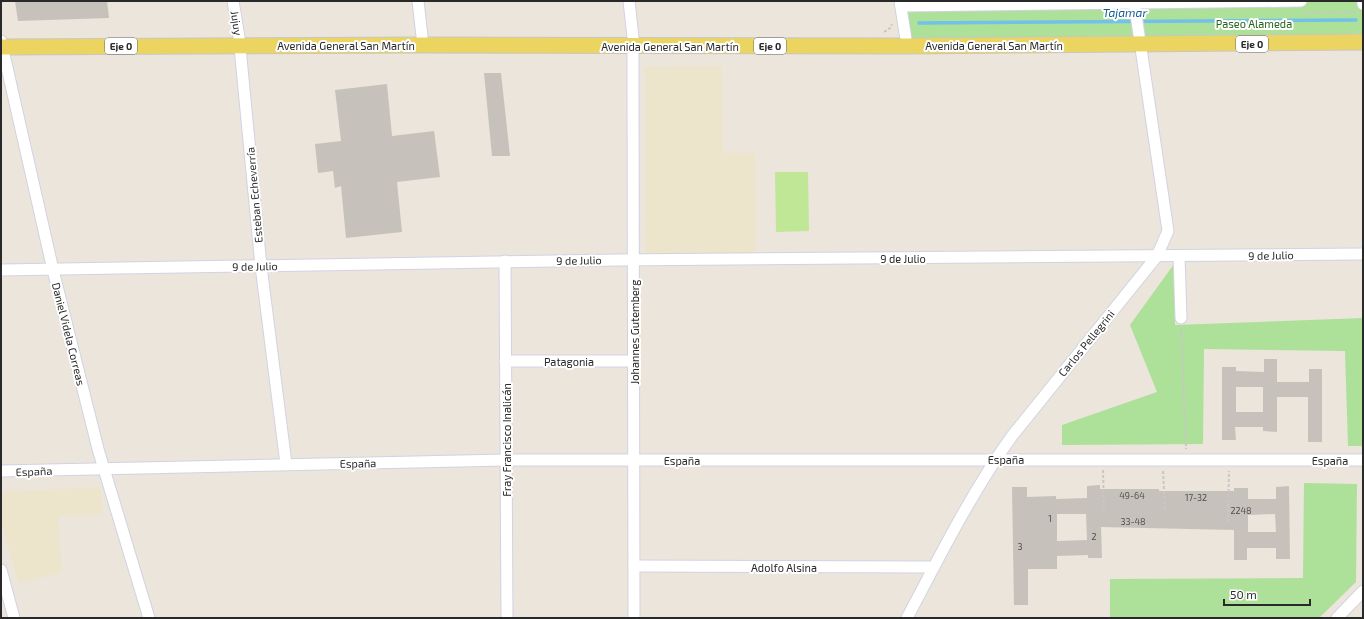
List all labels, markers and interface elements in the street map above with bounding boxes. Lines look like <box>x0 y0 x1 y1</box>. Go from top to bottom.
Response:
water label: Tajamar <box>1103 5 1147 20</box>
street label: Jujuy <box>228 10 245 37</box>
park label: Paseo Alameda <box>1216 17 1292 30</box>
road number: Eje 0 <box>1236 36 1268 52</box>
road number: Eje 0 <box>105 38 137 54</box>
road number: Eje 0 <box>754 38 786 54</box>
street label: Avenida General San Martín <box>277 39 415 52</box>
street label: Avenida General San Martín <box>925 39 1063 52</box>
street label: Avenida General San Martín <box>601 40 739 53</box>
street label: Esteban Echeverría <box>243 147 265 243</box>
street label: 9 de Julio <box>1248 248 1294 262</box>
street label: 9 de Julio <box>880 252 926 265</box>
street label: 9 de Julio <box>556 253 602 267</box>
street label: 9 de Julio <box>232 259 278 273</box>
street label: Johannes Gutemberg <box>628 280 641 384</box>
street label: Daniel Videla Correas <box>50 281 88 387</box>
street label: Carlos Pellegrini <box>1055 307 1117 379</box>
street label: Patagonia <box>544 355 594 368</box>
street label: Fray Francisco Inalicán <box>500 383 513 497</box>
street label: España <box>988 453 1024 466</box>
street label: España <box>664 454 700 467</box>
street label: España <box>1312 454 1348 467</box>
street label: España <box>340 456 376 470</box>
street label: España <box>15 464 53 478</box>
house number: 49-64 <box>1119 490 1145 501</box>
house number: 17-32 <box>1185 492 1207 503</box>
house number: 2248 <box>1230 505 1252 516</box>
house number: 1 <box>1048 513 1052 524</box>
house number: 33-48 <box>1120 516 1146 527</box>
house number: 2 <box>1091 531 1097 542</box>
house number: 3 <box>1017 541 1023 552</box>
street label: Adolfo Alsina <box>751 561 817 574</box>
scale bar <box>1224 581 1310 607</box>
text: 50 m <box>1230 587 1257 601</box>

